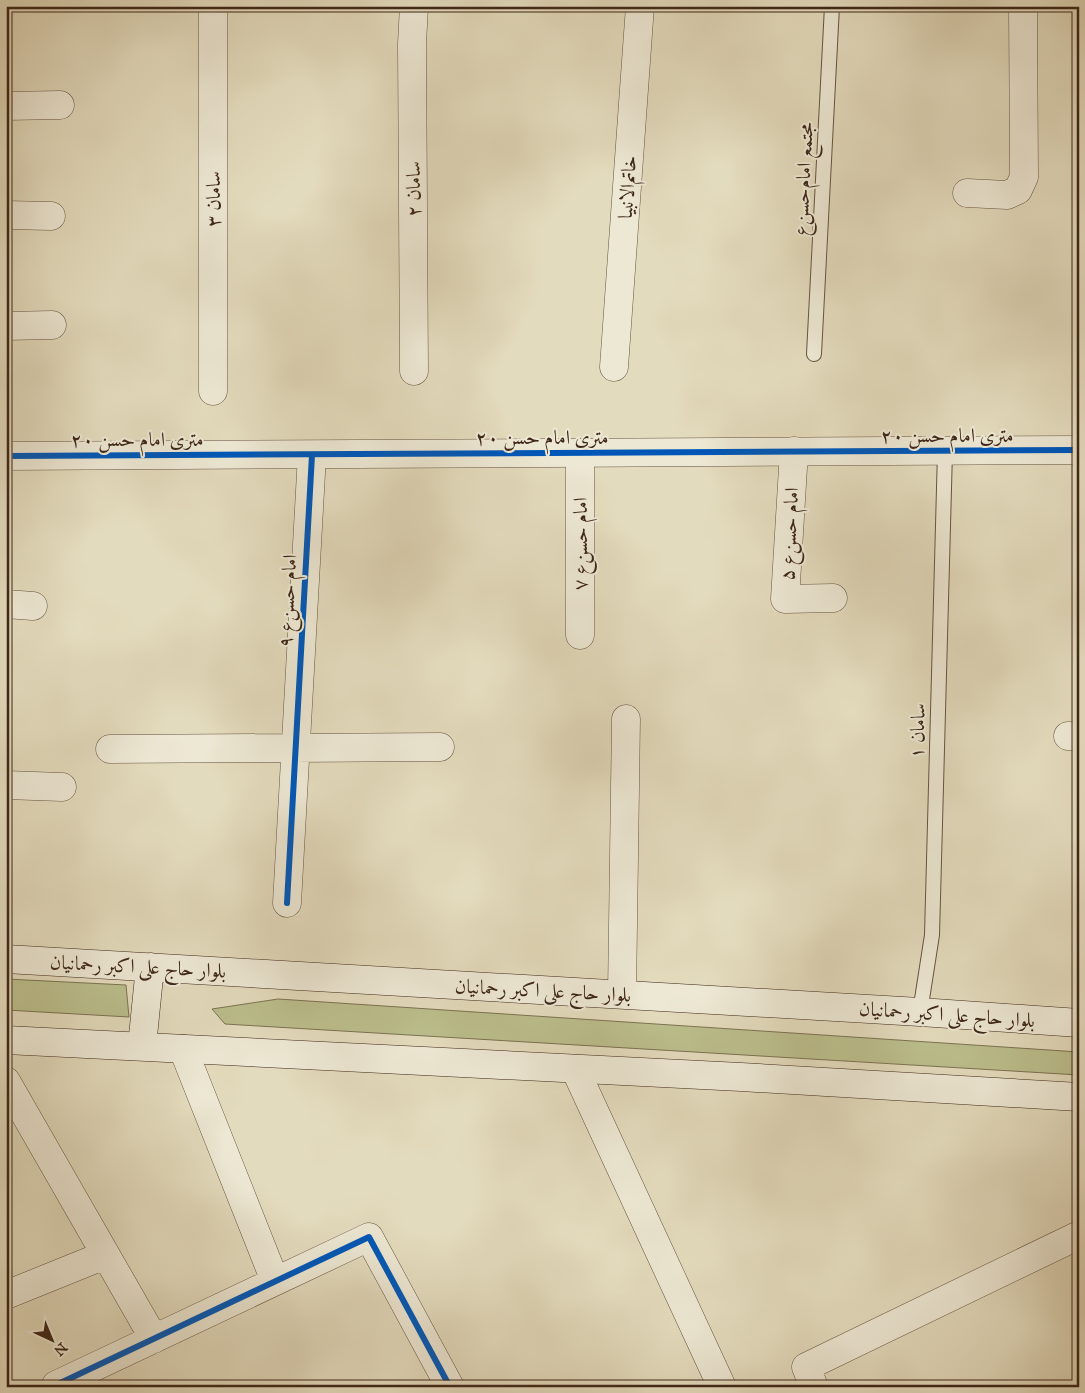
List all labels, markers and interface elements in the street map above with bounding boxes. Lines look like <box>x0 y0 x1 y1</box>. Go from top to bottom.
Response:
street label: مجتمع امام‌حسن‌ع <box>788 122 824 237</box>
street label: خاتم‌الانبیا <box>613 154 647 220</box>
street label: سامان ۲ <box>401 161 425 217</box>
street label: سامان ۳ <box>201 171 225 227</box>
street label: ۲۰ متری امام حسن <box>881 423 1013 453</box>
street label: ۲۰ متری امام حسن <box>476 425 608 455</box>
street label: ۲۰ متری امام حسن <box>71 427 203 457</box>
street label: امام حسن‌ع ۵ <box>775 487 809 582</box>
street label: امام حسن‌ع ۷ <box>568 497 598 591</box>
street label: امام حسن‌ع ۹ <box>273 554 307 649</box>
street label: سامان ۱ <box>904 703 930 759</box>
street label: بلوار حاج علی اکبر رحمانیان <box>49 949 227 989</box>
street label: بلوار حاج علی اکبر رحمانیان <box>454 973 632 1013</box>
street label: بلوار حاج علی اکبر رحمانیان <box>858 996 1036 1038</box>
north arrow <box>28 1316 78 1366</box>
text: N <box>50 1339 71 1359</box>

